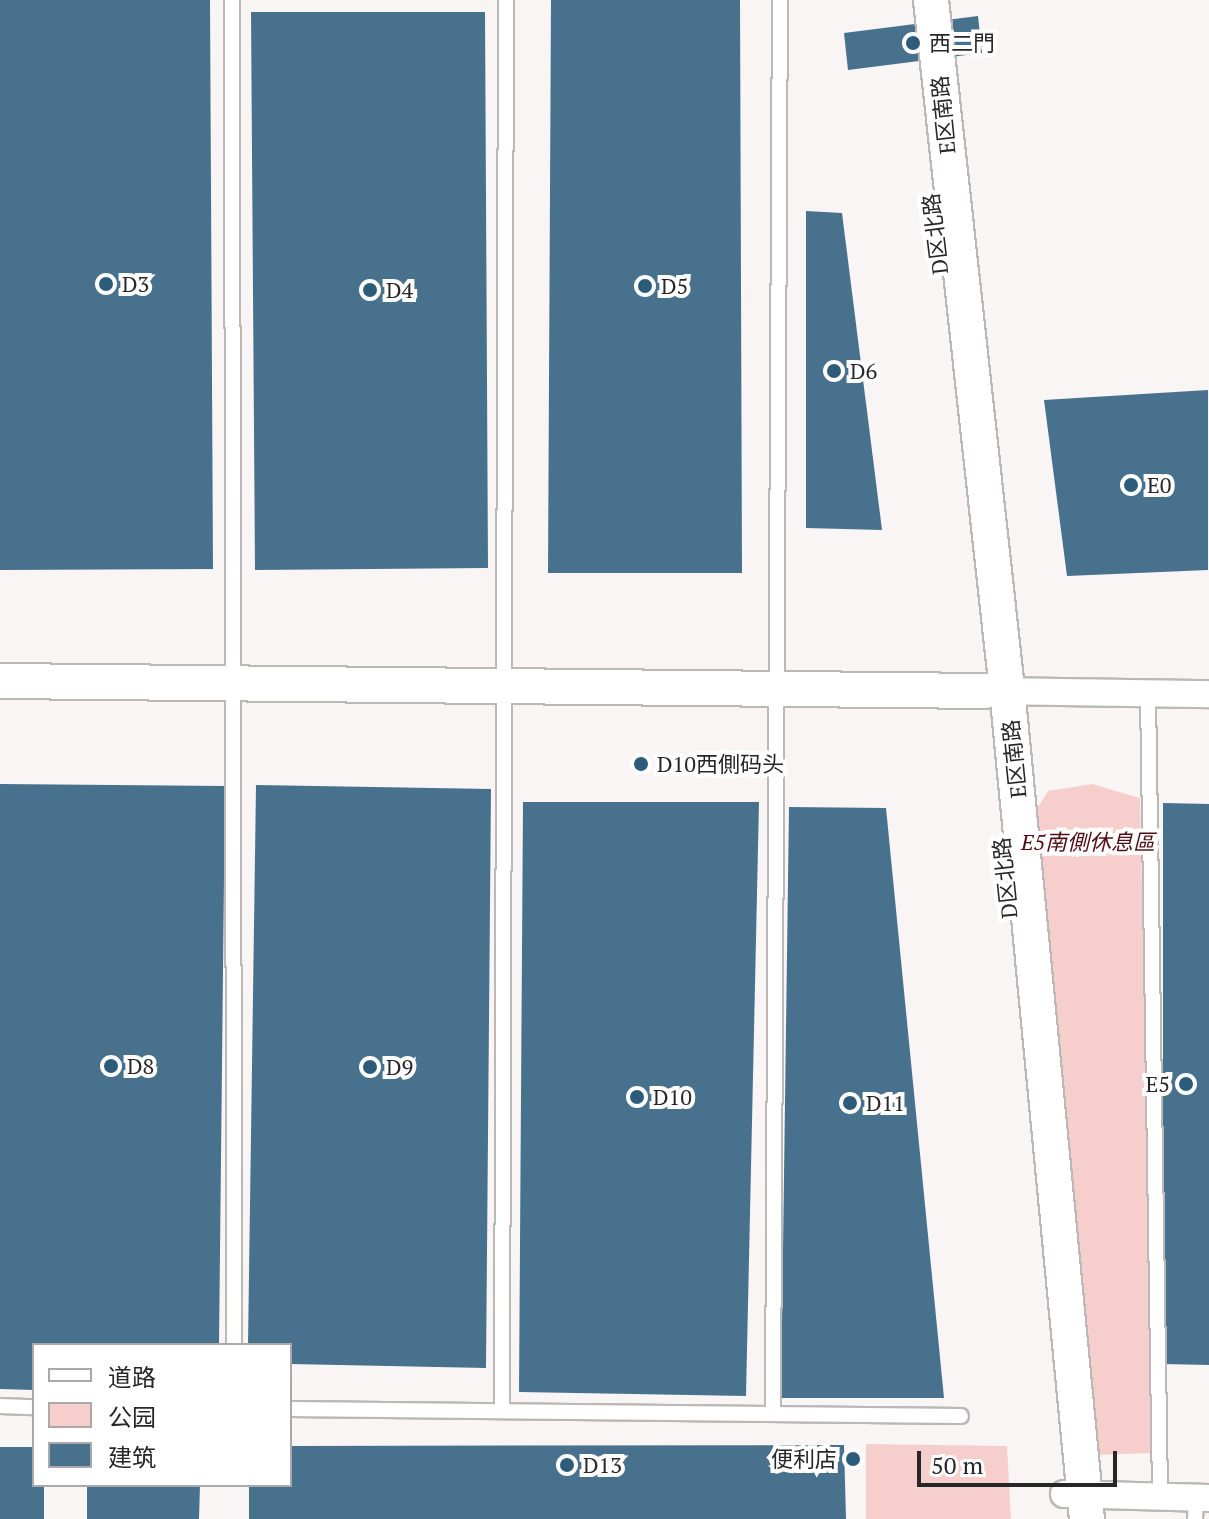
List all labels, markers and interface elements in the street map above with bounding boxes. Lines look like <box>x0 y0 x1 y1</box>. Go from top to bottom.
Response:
place label: 西二門 <box>929 30 995 56</box>
marker: 西二門 <box>904 34 922 52</box>
street label: E区南路 <box>926 74 960 156</box>
street label: D区北路 <box>917 192 953 276</box>
place label: D3 <box>122 271 149 297</box>
place label: D5 <box>661 273 688 299</box>
marker: D3 <box>97 275 115 293</box>
place label: D4 <box>386 277 413 303</box>
marker: D5 <box>636 277 654 295</box>
marker: D4 <box>361 281 379 299</box>
place label: D6 <box>850 358 877 384</box>
marker: D6 <box>825 362 843 380</box>
place label: E0 <box>1147 472 1172 498</box>
marker: E0 <box>1122 476 1140 494</box>
street label: E区南路 <box>997 718 1031 800</box>
place label: D10西側码头 <box>657 751 784 777</box>
marker: D10西側码头 <box>632 755 650 773</box>
park label: E5南側休息區 <box>1021 829 1155 855</box>
street label: D区北路 <box>988 836 1022 920</box>
place label: D8 <box>127 1053 154 1079</box>
place label: D9 <box>386 1054 413 1080</box>
marker: D8 <box>102 1057 120 1075</box>
marker: D9 <box>361 1058 379 1076</box>
place label: E5 <box>1145 1071 1170 1097</box>
marker: E5 <box>1177 1075 1195 1093</box>
place label: D10 <box>653 1084 692 1110</box>
marker: D10 <box>628 1088 646 1106</box>
place label: D11 <box>866 1090 905 1116</box>
marker: D11 <box>841 1094 859 1112</box>
legend <box>32 1343 292 1487</box>
text: 道路 <box>108 1361 156 1393</box>
text: 公园 <box>108 1401 156 1433</box>
scale bar <box>921 1435 1121 1485</box>
text: 建筑 <box>108 1441 156 1473</box>
place label: 便利店 <box>771 1446 837 1472</box>
text: 50 m <box>931 1449 983 1481</box>
marker: 便利店 <box>844 1450 862 1468</box>
place label: D13 <box>583 1452 622 1478</box>
marker: D13 <box>558 1456 576 1474</box>

